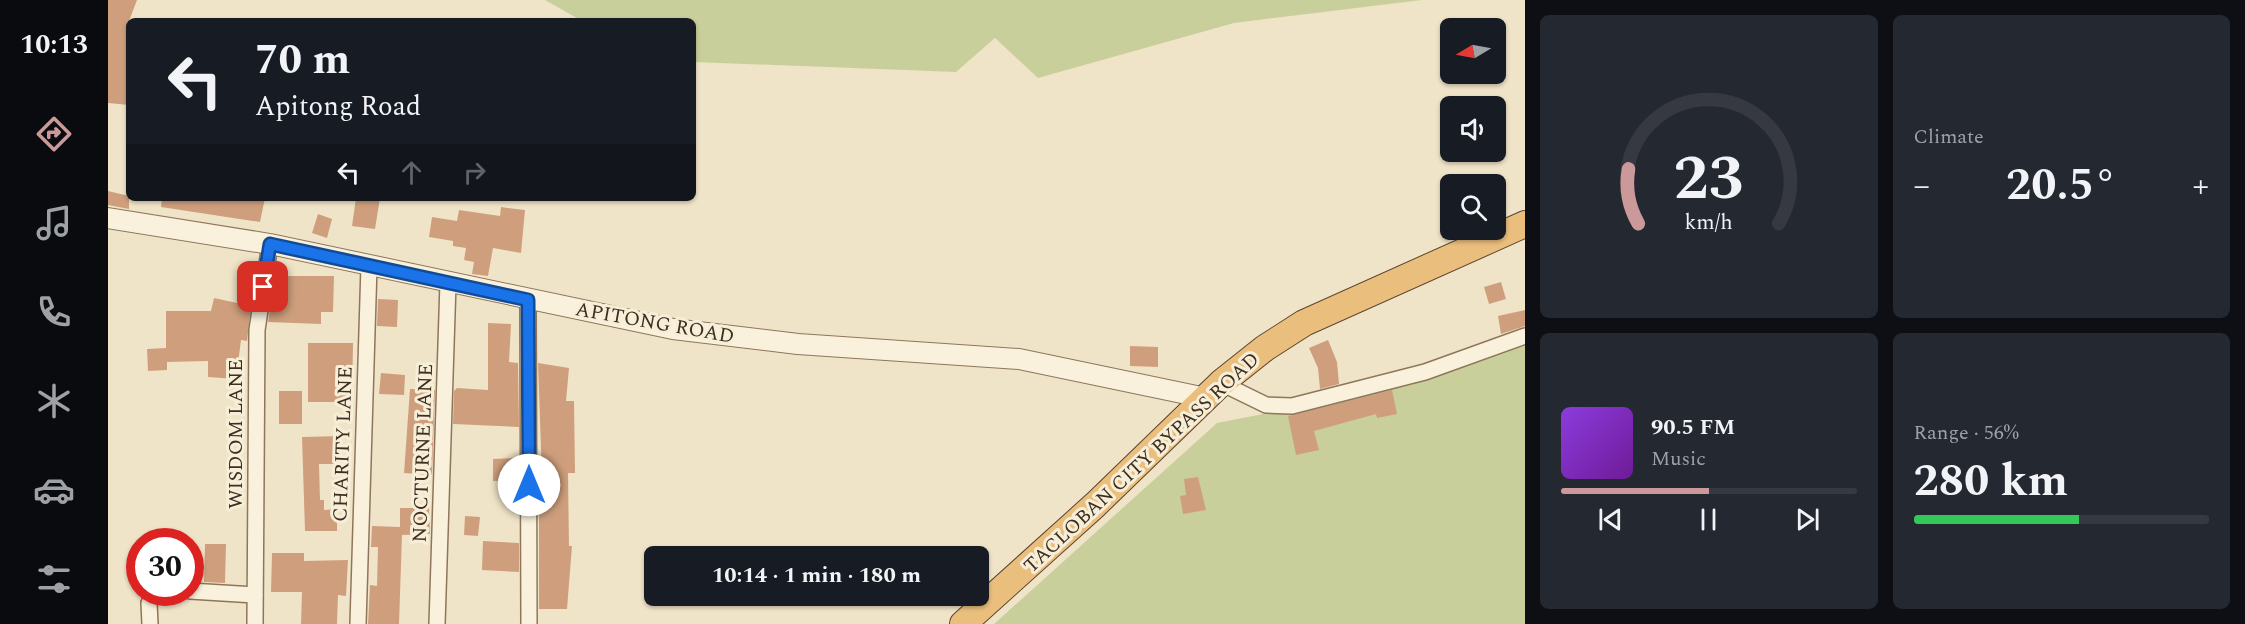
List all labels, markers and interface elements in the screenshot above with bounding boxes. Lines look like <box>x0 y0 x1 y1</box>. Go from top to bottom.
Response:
north arrow <box>1440 18 1506 84</box>
map controls <box>1440 18 1506 240</box>
text: 10:13 <box>20 24 88 66</box>
text: 70 m <box>255 29 350 92</box>
icon: left <box>156 42 234 120</box>
text: Apitong Road <box>255 86 421 128</box>
button: sound <box>1440 96 1506 162</box>
icon: directions <box>33 113 75 155</box>
text: Climate <box>1914 122 1984 152</box>
text: 23 <box>1674 132 1744 227</box>
text: 20.5° <box>2006 151 2116 220</box>
icon: left <box>332 156 365 189</box>
icon: ahead <box>395 156 428 189</box>
icon: right <box>458 156 491 189</box>
text: − <box>1914 161 1930 211</box>
text: + <box>2192 161 2209 211</box>
button: search <box>1440 174 1506 240</box>
icon: music <box>33 202 75 244</box>
text: km/h <box>1685 206 1733 239</box>
pin <box>237 261 288 312</box>
icon: arrive <box>246 270 279 303</box>
icon: phone <box>33 291 75 333</box>
street label: APITONG ROAD <box>573 294 737 352</box>
street label: TACLOBAN CITY BYPASS ROAD <box>1017 345 1266 580</box>
street label: WISDOM LANE <box>221 359 251 509</box>
street label: NOCTURNE LANE <box>405 363 441 543</box>
street label: CHARITY LANE <box>325 366 361 522</box>
icon: climate <box>33 380 75 422</box>
text: 90.5 FM <box>1651 411 1735 444</box>
text: Range · 56% <box>1914 418 2019 448</box>
text: Music <box>1651 444 1706 474</box>
text: 280 km <box>1914 447 2068 516</box>
position arrow <box>497 453 561 517</box>
icon: car <box>33 469 75 511</box>
icon: previous <box>1594 503 1627 536</box>
icon: pause <box>1692 503 1725 536</box>
icon: next <box>1791 503 1824 536</box>
speed limit sign: 30 <box>126 528 204 606</box>
icon: filters <box>33 558 75 600</box>
text: 10:14 · 1 min · 180 m <box>712 559 921 592</box>

